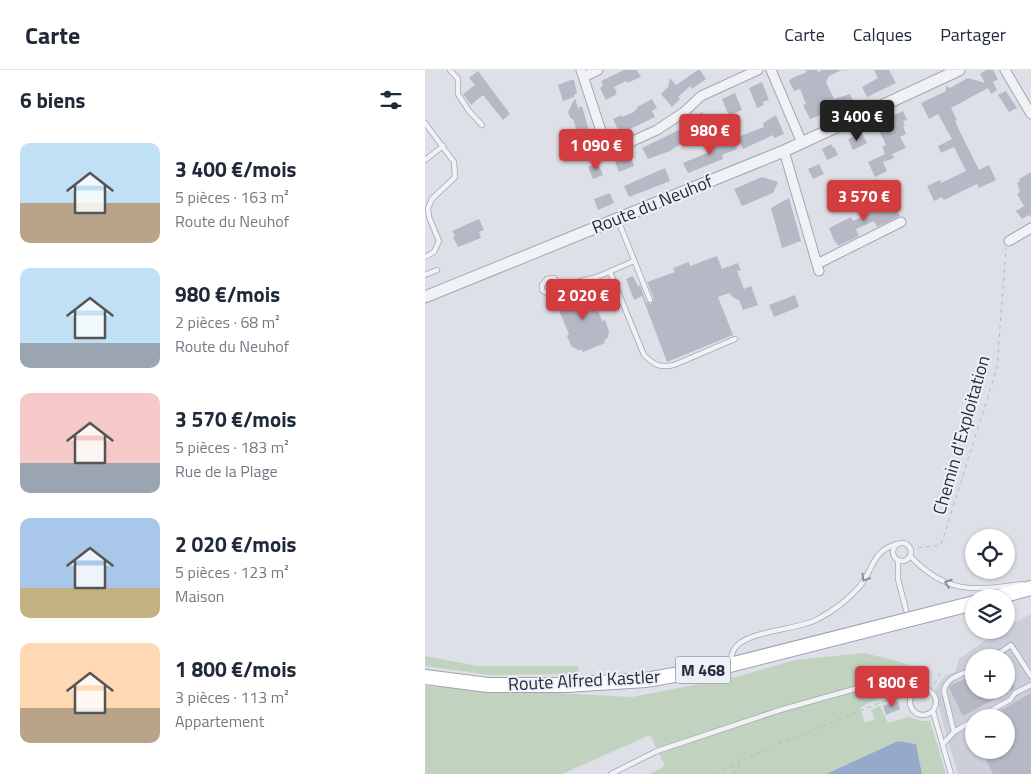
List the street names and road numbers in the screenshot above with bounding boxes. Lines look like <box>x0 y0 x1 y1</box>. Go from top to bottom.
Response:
street label: Route du Neuhof <box>587 167 717 241</box>
street label: Chemin d'Exploitation <box>925 352 997 518</box>
road number: M 468 <box>675 656 731 684</box>
street label: Route Alfred Kastler <box>507 663 661 697</box>

